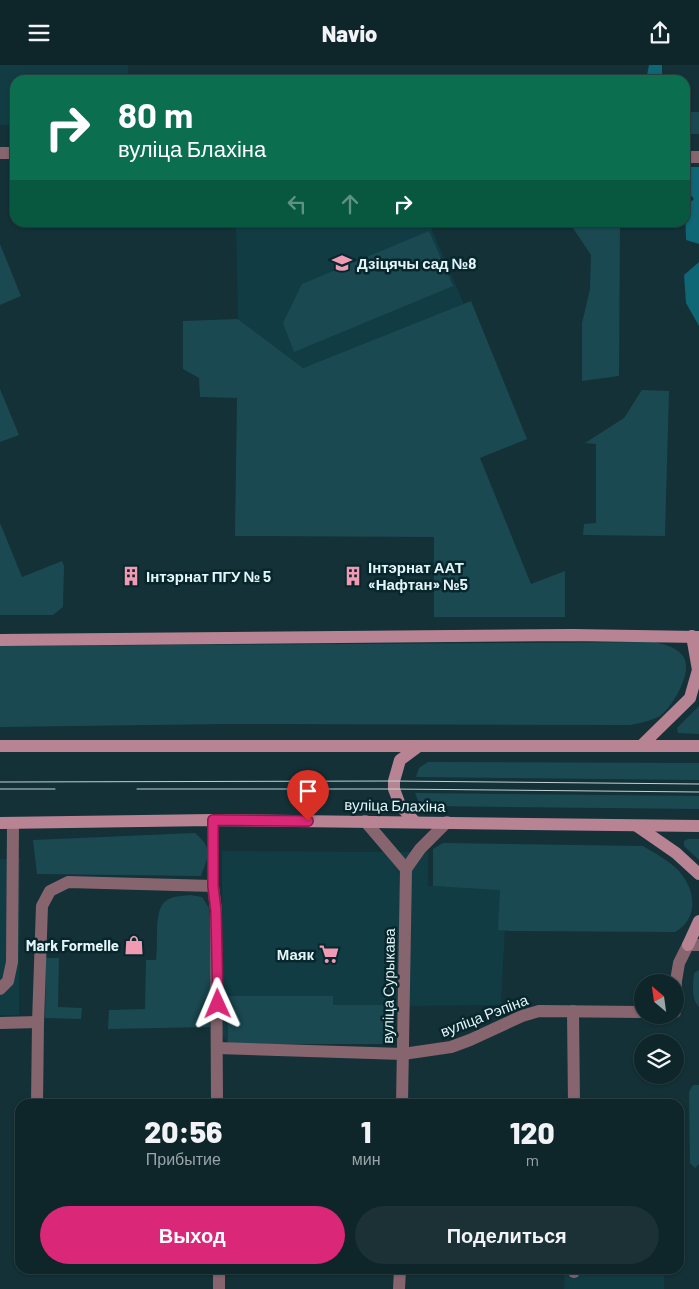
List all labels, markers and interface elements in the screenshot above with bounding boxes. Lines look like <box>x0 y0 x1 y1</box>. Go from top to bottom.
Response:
icon: menu <box>25 19 53 47</box>
icon: share <box>646 19 674 47</box>
text: Navio <box>322 20 377 46</box>
text: 80 m <box>118 93 193 135</box>
icon: right <box>35 95 100 160</box>
text: вуліца Блахіна <box>118 135 266 161</box>
icon: left <box>283 190 311 218</box>
icon: ahead <box>336 190 364 218</box>
icon: right <box>389 190 417 218</box>
school or university icon: Дзіцячы сад №8 <box>331 252 353 274</box>
place label: Дзіцячы сад №8 <box>357 254 476 272</box>
place label: Інтэрнат ААТ «Нафтан» №5 <box>368 558 468 593</box>
building icon: Інтэрнат ПГУ № 5 <box>120 565 142 587</box>
building icon: Інтэрнат ААТ «Нафтан» №5 <box>342 565 364 587</box>
place label: Інтэрнат ПГУ № 5 <box>146 567 271 585</box>
pin <box>287 770 329 821</box>
icon: arrive <box>294 777 322 805</box>
street label: вуліца Блахіна <box>344 795 446 815</box>
street label: вуліца Сурыкава <box>378 927 398 1044</box>
shop icon: Mark Formelle <box>123 934 145 956</box>
place label: Mark Formelle <box>26 936 119 954</box>
supermarket icon: Маяк <box>318 943 340 965</box>
place label: Маяк <box>277 945 314 963</box>
north arrow <box>634 974 684 1024</box>
map controls <box>634 974 684 1084</box>
position arrow <box>191 977 243 1029</box>
street label: вуліца Рэпіна <box>438 990 531 1040</box>
button: layers <box>634 1034 684 1084</box>
text: 20:56 <box>144 1113 222 1149</box>
text: 1 <box>361 1113 371 1149</box>
text: 120 <box>510 1114 555 1150</box>
text: Прибытие <box>146 1149 221 1168</box>
text: мин <box>352 1149 381 1168</box>
text: m <box>526 1150 539 1169</box>
button: Выход <box>40 1206 345 1264</box>
button: Поделиться <box>355 1206 659 1264</box>

